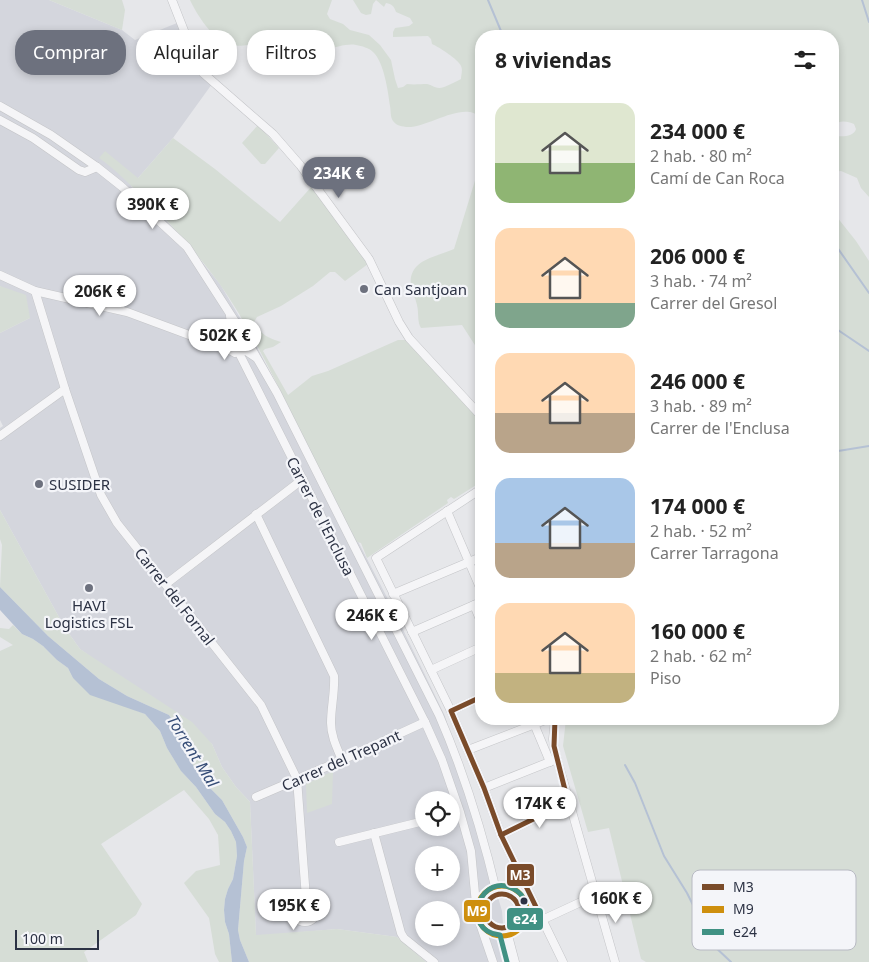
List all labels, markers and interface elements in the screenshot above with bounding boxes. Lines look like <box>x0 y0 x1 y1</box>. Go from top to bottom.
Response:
chip: Comprar <box>15 30 126 75</box>
chip: Alquilar <box>136 30 237 75</box>
chip: Filtros <box>247 30 335 75</box>
text: 8 viviendas <box>495 46 612 74</box>
icon: filters <box>791 46 819 74</box>
text: 234 000 € <box>650 117 745 145</box>
icon: home <box>535 123 595 183</box>
text: 2 hab. · 80 m² <box>650 145 752 167</box>
pin: 234K € <box>298 156 380 199</box>
text: 234K € <box>313 162 365 184</box>
text: Camí de Can Roca <box>650 167 785 189</box>
pin: 390K € <box>112 188 194 230</box>
text: 390K € <box>127 193 179 215</box>
text: 206 000 € <box>650 242 745 270</box>
icon: home <box>535 248 595 308</box>
text: 3 hab. · 74 m² <box>650 270 752 292</box>
pin: 206K € <box>59 274 141 317</box>
place label: Can Santjoan <box>374 279 467 299</box>
text: 206K € <box>74 280 126 302</box>
marker: Can Santjoan <box>358 283 370 295</box>
text: Carrer del Gresol <box>650 292 777 314</box>
pin: 502K € <box>184 318 266 361</box>
text: 502K € <box>199 324 251 346</box>
text: 246 000 € <box>650 367 745 395</box>
icon: home <box>535 373 595 433</box>
text: 3 hab. · 89 m² <box>650 395 752 417</box>
text: Carrer de l'Enclusa <box>650 417 790 439</box>
street label: Carrer de l'Enclusa <box>282 453 360 579</box>
place label: SUSIDER <box>49 474 111 494</box>
marker: SUSIDER <box>33 478 45 490</box>
text: 174 000 € <box>650 492 745 520</box>
icon: home <box>535 498 595 558</box>
text: 2 hab. · 52 m² <box>650 520 752 542</box>
text: Carrer Tarragona <box>650 542 779 564</box>
street label: Carrer del Fornal <box>131 543 219 649</box>
marker: HAVI Logistics FSL <box>83 582 95 594</box>
place label: HAVI Logistics FSL <box>45 595 133 632</box>
pin: 246K € <box>331 598 413 641</box>
text: 246K € <box>346 604 398 626</box>
text: 160 000 € <box>650 617 745 645</box>
icon: home <box>535 623 595 683</box>
text: 2 hab. · 62 m² <box>650 645 752 667</box>
text: Piso <box>650 667 681 689</box>
water label: Torrent Mal <box>162 711 224 792</box>
street label: Carrer del Trepant <box>278 725 404 795</box>
pin: 174K € <box>499 786 581 829</box>
map controls <box>415 791 460 946</box>
button: locate <box>415 791 460 836</box>
text: 174K € <box>514 792 566 814</box>
button: + <box>415 846 460 891</box>
line badge: M3 <box>506 863 535 887</box>
text: M3 <box>509 865 531 884</box>
legend <box>692 870 856 950</box>
text: M3 <box>733 877 754 896</box>
pin: 160K € <box>575 882 657 924</box>
text: 160K € <box>590 887 642 909</box>
pin: 195K € <box>253 888 335 931</box>
text: 195K € <box>268 894 320 916</box>
unlabelled marker <box>519 896 529 906</box>
line badge: M9 <box>463 899 491 923</box>
text: M9 <box>733 899 754 918</box>
button: − <box>415 901 460 946</box>
text: M9 <box>466 901 488 920</box>
line badge: e24 <box>506 907 544 931</box>
text: e24 <box>513 909 537 928</box>
text: e24 <box>733 922 757 941</box>
scale bar <box>15 927 99 950</box>
text: 100 m <box>22 929 63 948</box>

